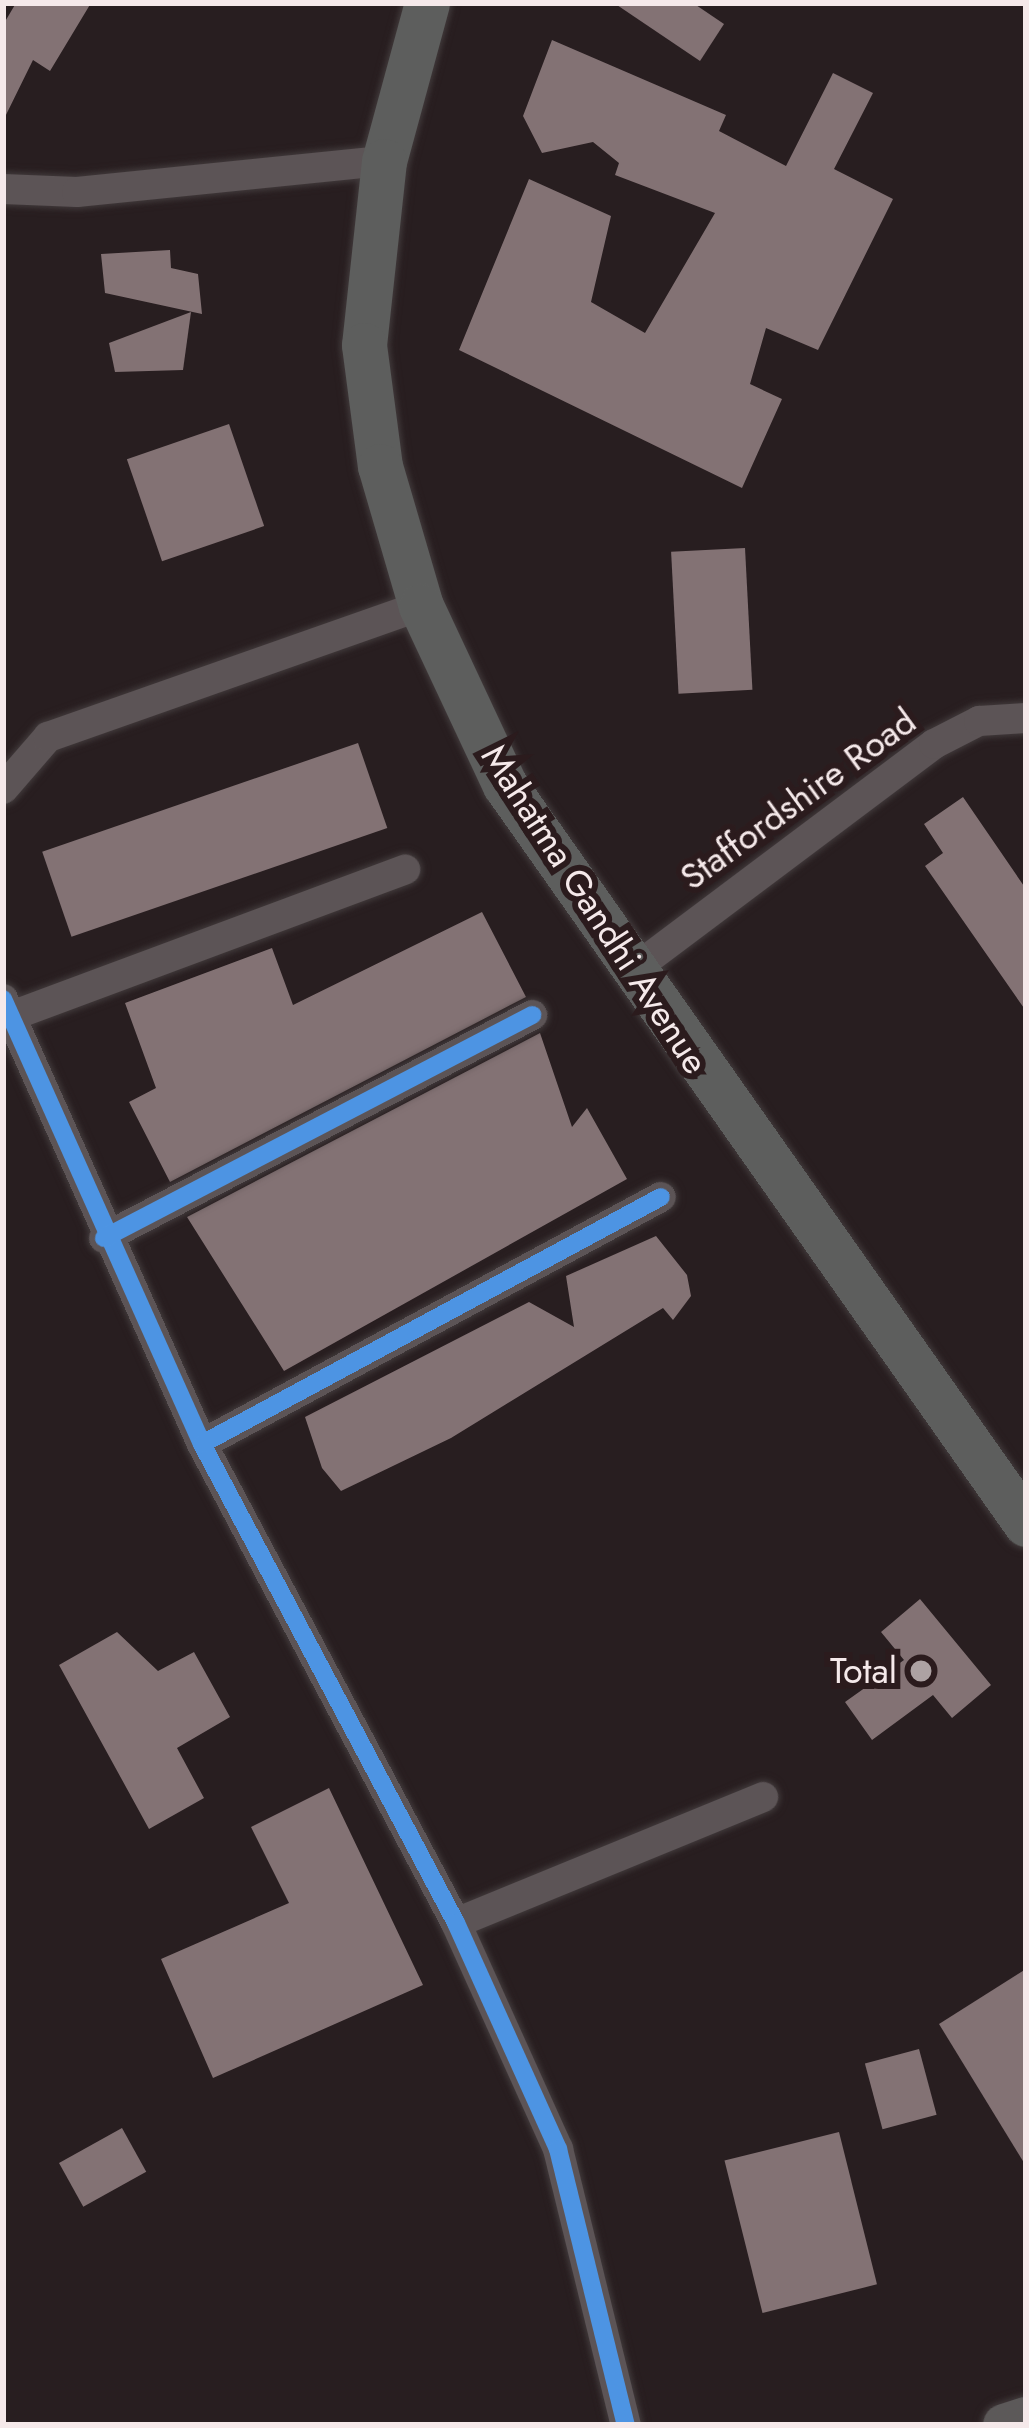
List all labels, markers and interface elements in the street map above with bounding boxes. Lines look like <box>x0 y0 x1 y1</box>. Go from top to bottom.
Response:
street label: Staffordshire Road <box>672 699 924 899</box>
street label: Mahatma Gandhi Avenue <box>472 736 718 1082</box>
place label: Total <box>830 1649 897 1693</box>
marker: Total <box>908 1658 934 1684</box>

